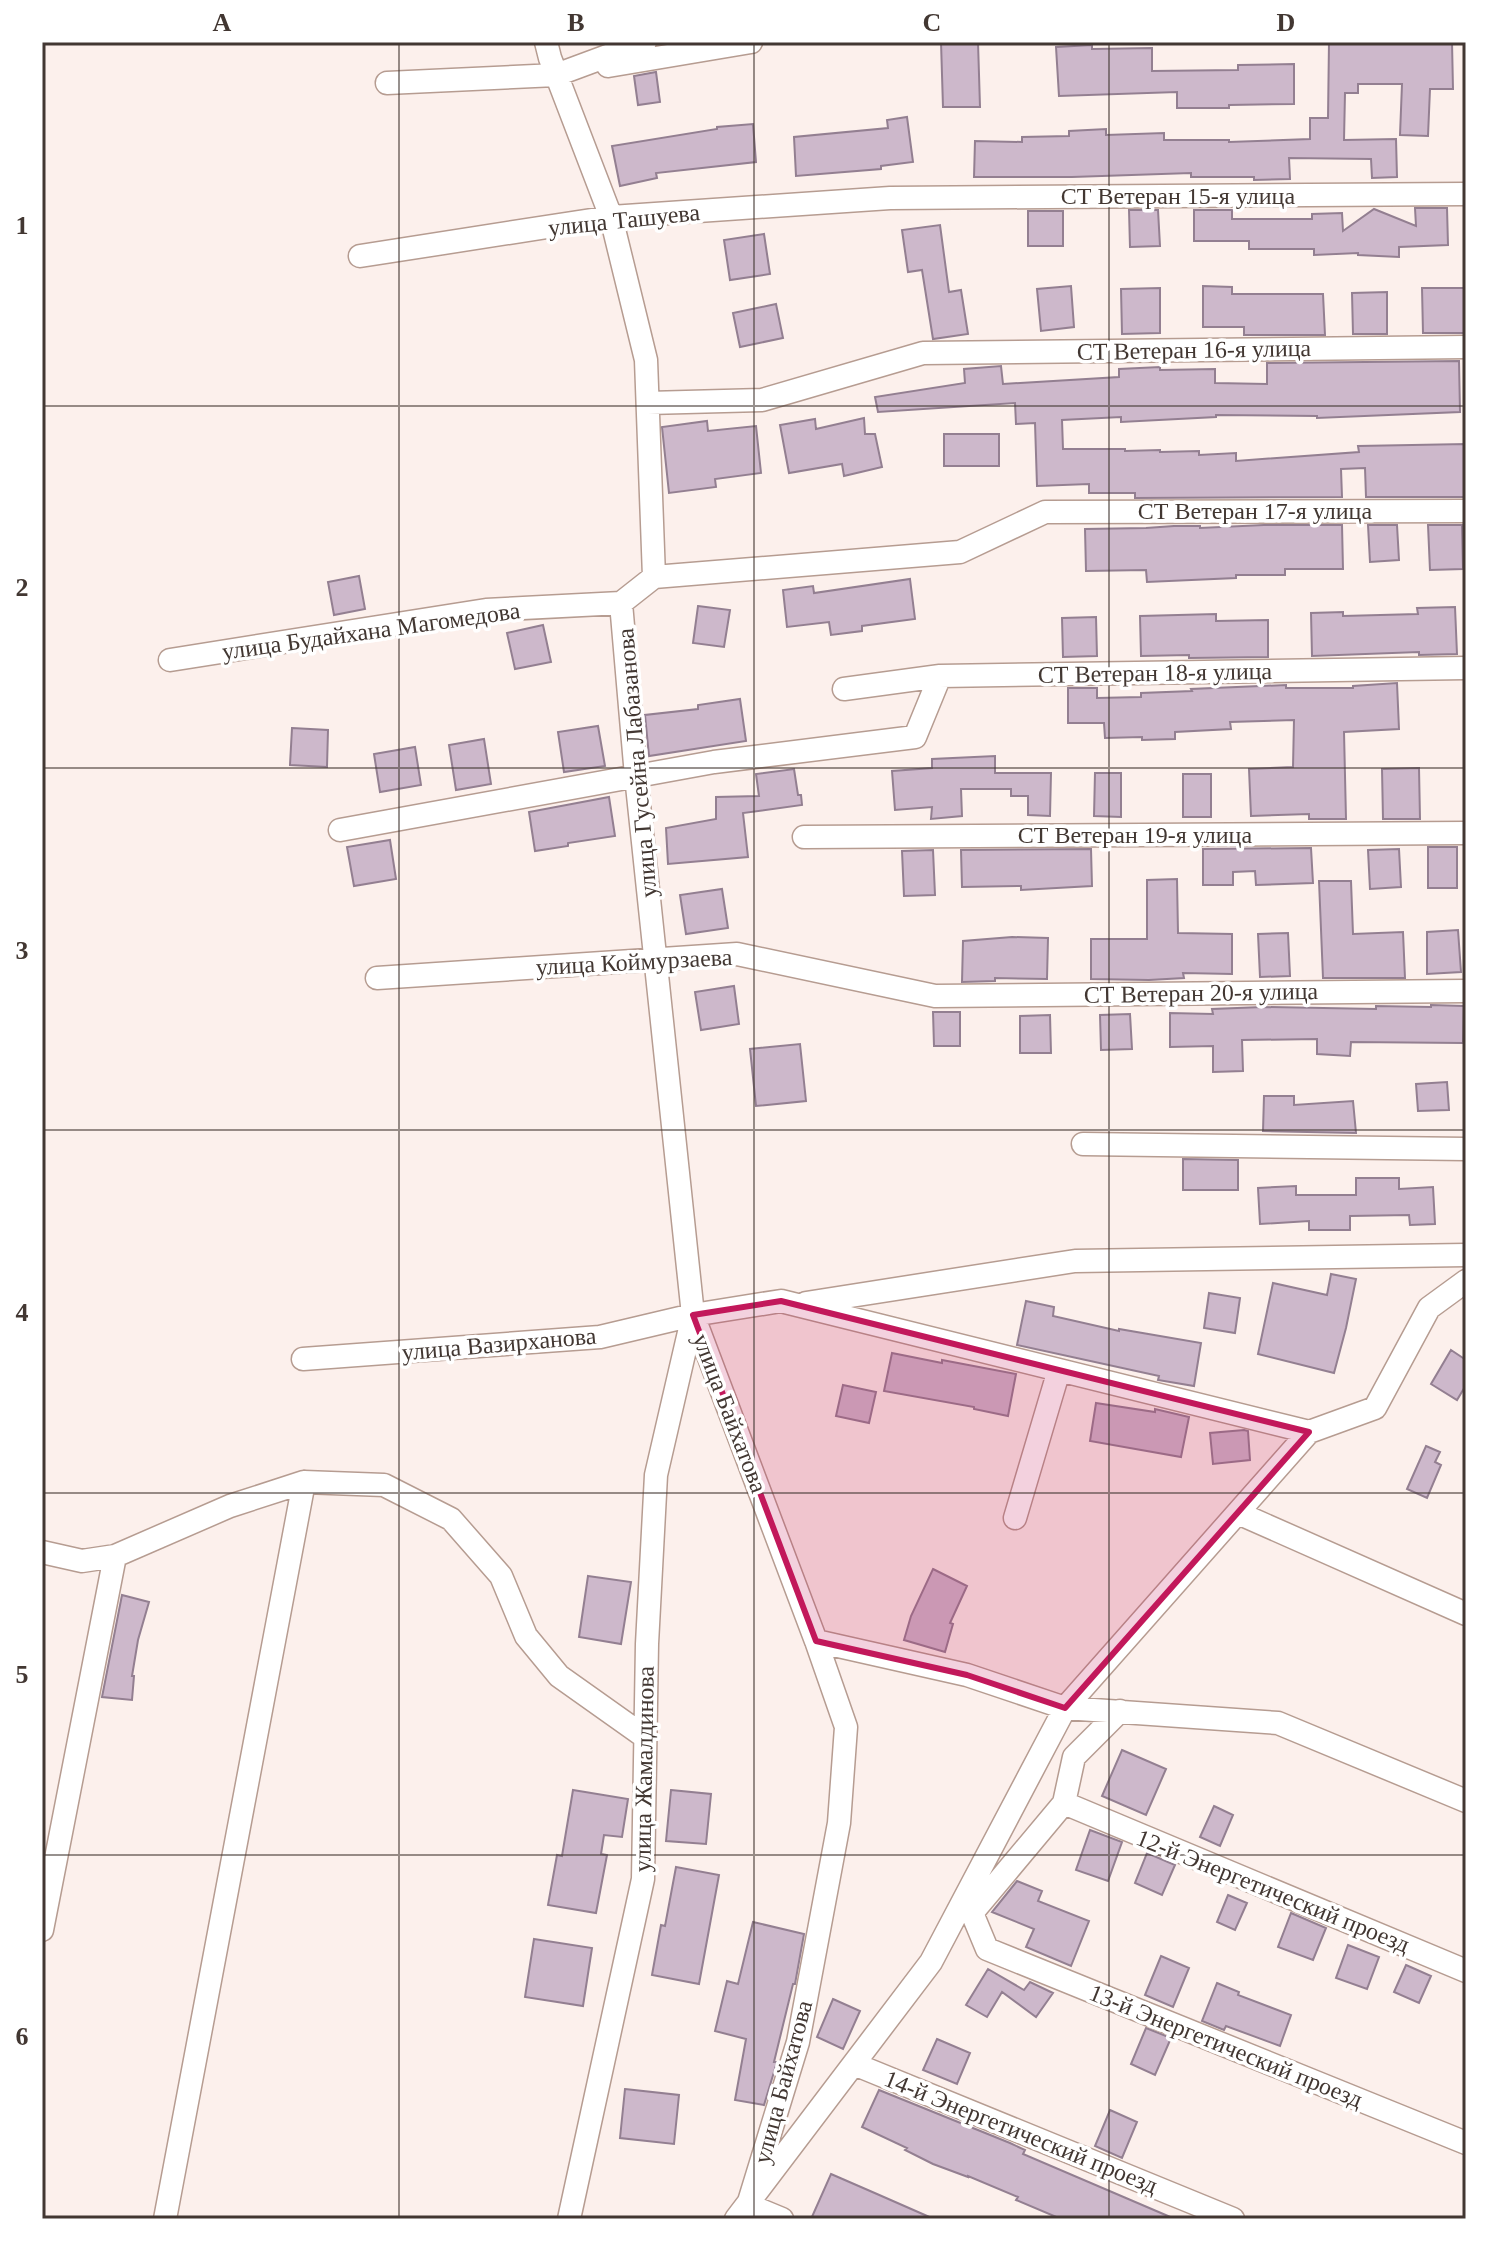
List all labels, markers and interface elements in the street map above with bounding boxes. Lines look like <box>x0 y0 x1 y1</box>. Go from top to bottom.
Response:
text: A <box>213 8 232 37</box>
text: B <box>567 8 585 37</box>
text: C <box>923 8 941 37</box>
text: D <box>1277 8 1295 37</box>
street label: СТ Ветеран 15-я улица <box>1061 183 1295 209</box>
street label: улица Ташуева <box>547 199 702 241</box>
text: 1 <box>16 211 29 240</box>
street label: СТ Ветеран 16-я улица <box>1077 335 1312 365</box>
street label: СТ Ветеран 17-я улица <box>1138 498 1372 524</box>
text: 2 <box>16 573 29 602</box>
street label: улица Будайхана Магомедова <box>220 597 522 665</box>
street label: улица Гусейна Лабазанова <box>612 627 662 899</box>
street label: СТ Ветеран 18-я улица <box>1038 658 1273 688</box>
street label: СТ Ветеран 19-я улица <box>1018 822 1252 848</box>
text: 3 <box>16 936 29 965</box>
street label: улица Коймурзаева <box>535 944 733 980</box>
street label: СТ Ветеран 20-я улица <box>1084 978 1319 1008</box>
text: 4 <box>16 1298 29 1327</box>
street label: улица Вазирханова <box>401 1323 598 1365</box>
street label: улица Байхатова <box>688 1330 772 1496</box>
text: 5 <box>16 1660 29 1689</box>
street label: улица Жамалдинова <box>629 1665 659 1872</box>
street label: 12-й Энергетический проезд <box>1133 1824 1413 1958</box>
street label: 13-й Энергетический проезд <box>1086 1979 1366 2113</box>
street label: улица Байхатова <box>749 1997 817 2167</box>
text: 6 <box>16 2022 29 2051</box>
street label: 14-й Энергетический проезд <box>881 2065 1161 2199</box>

